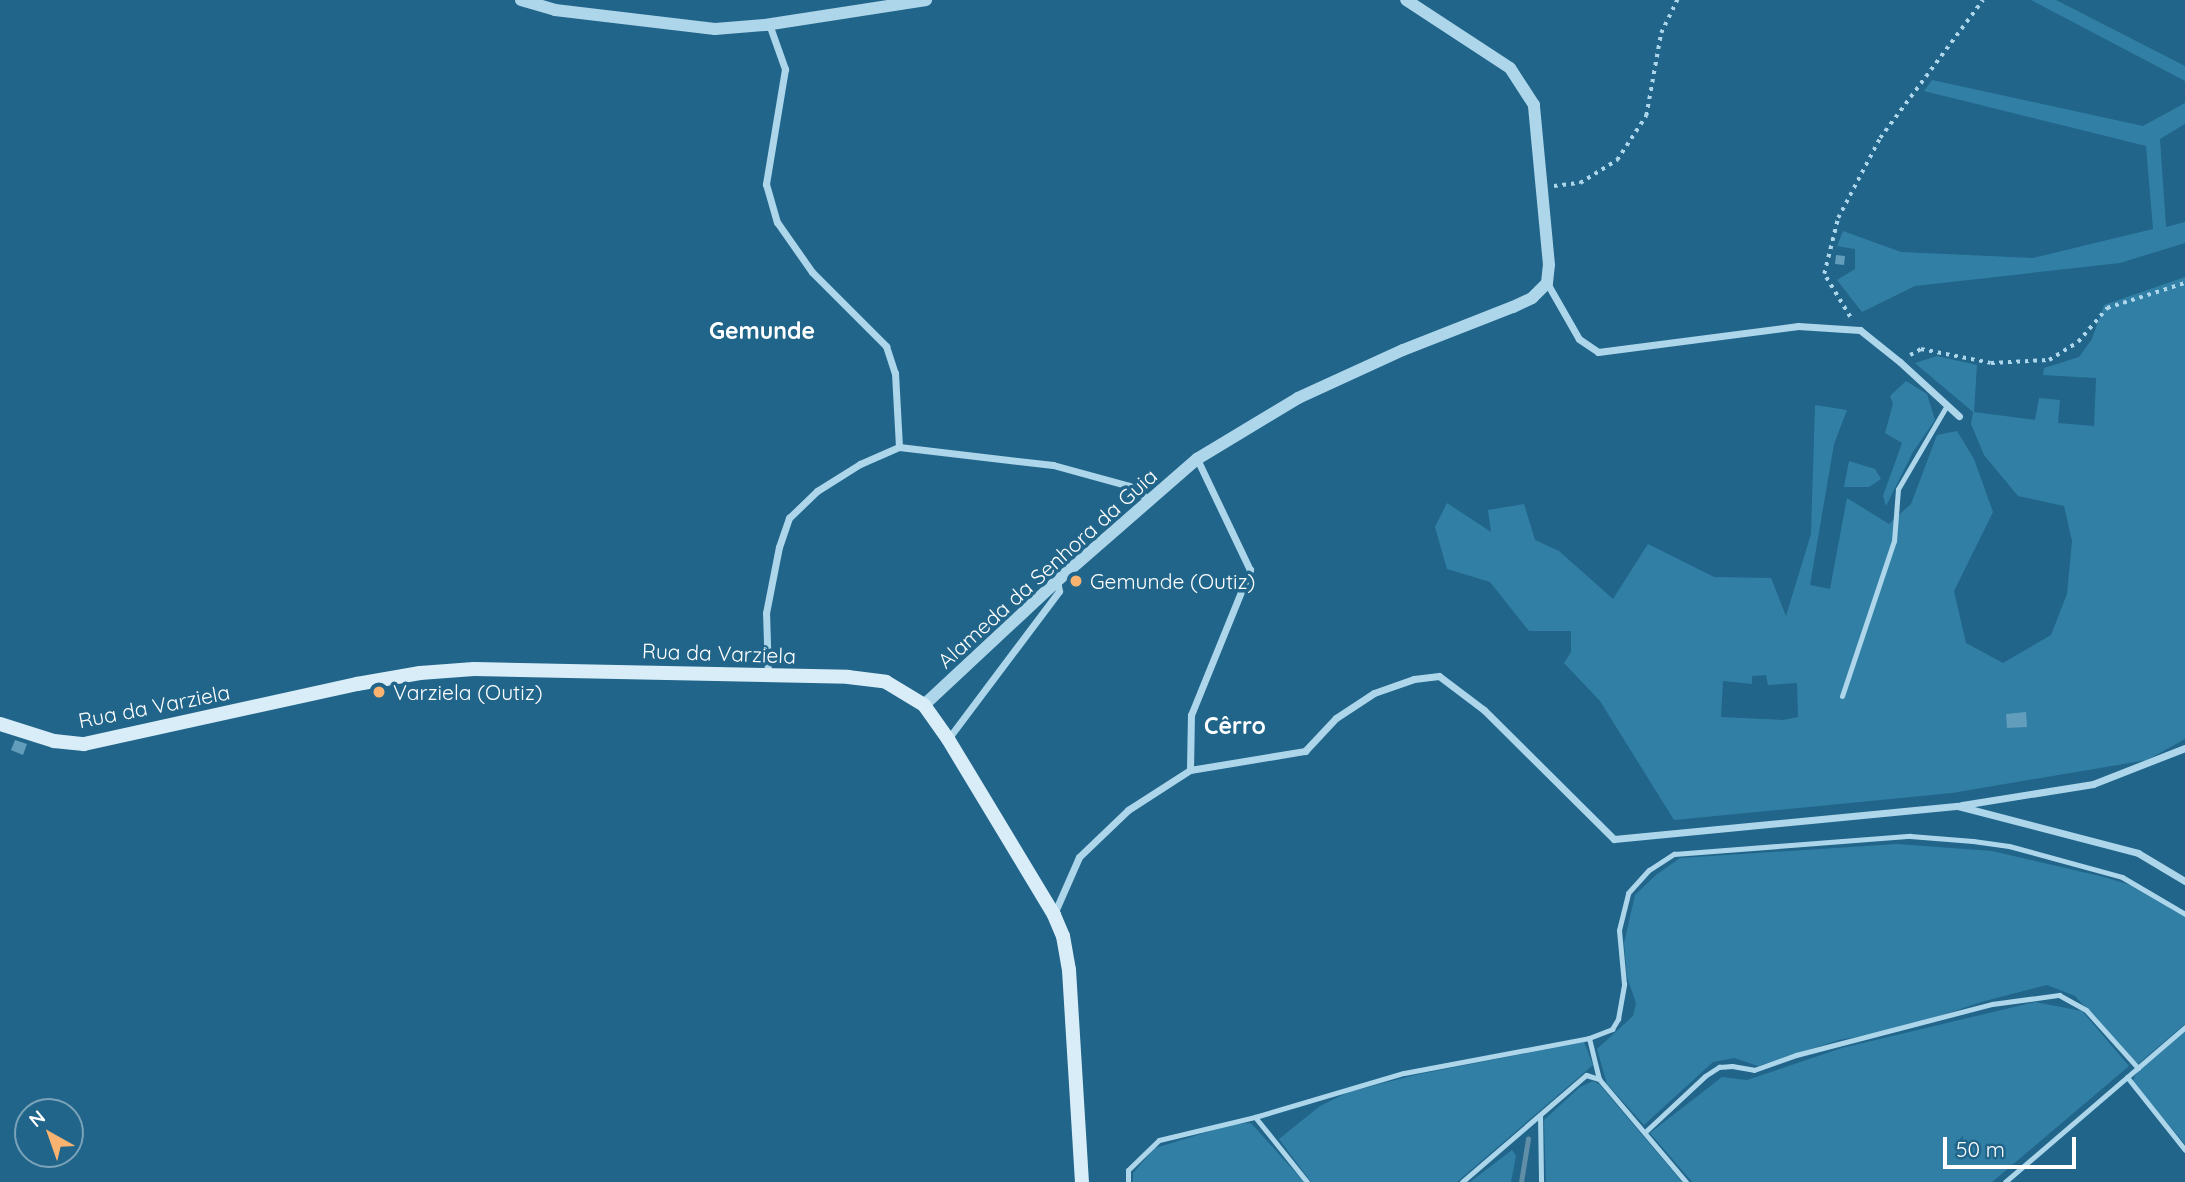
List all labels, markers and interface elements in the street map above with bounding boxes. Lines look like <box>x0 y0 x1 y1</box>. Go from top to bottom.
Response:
district label: Gemunde <box>709 317 815 345</box>
street label: Alameda da Senhora da Guia <box>932 463 1162 673</box>
place label: Gemunde (Outiz) <box>1090 568 1255 594</box>
marker: Gemunde (Outiz) <box>1068 573 1084 589</box>
street label: Rua da Varziela <box>642 638 796 668</box>
street label: Rua da Varziela <box>76 679 232 733</box>
place label: Varziela (Outiz) <box>393 679 543 705</box>
marker: Varziela (Outiz) <box>371 684 387 700</box>
district label: Cêrro <box>1204 712 1266 740</box>
north arrow <box>14 1098 84 1168</box>
text: N <box>24 1105 50 1132</box>
scale bar <box>1947 1122 2080 1166</box>
text: 50 m <box>1956 1136 2005 1162</box>

